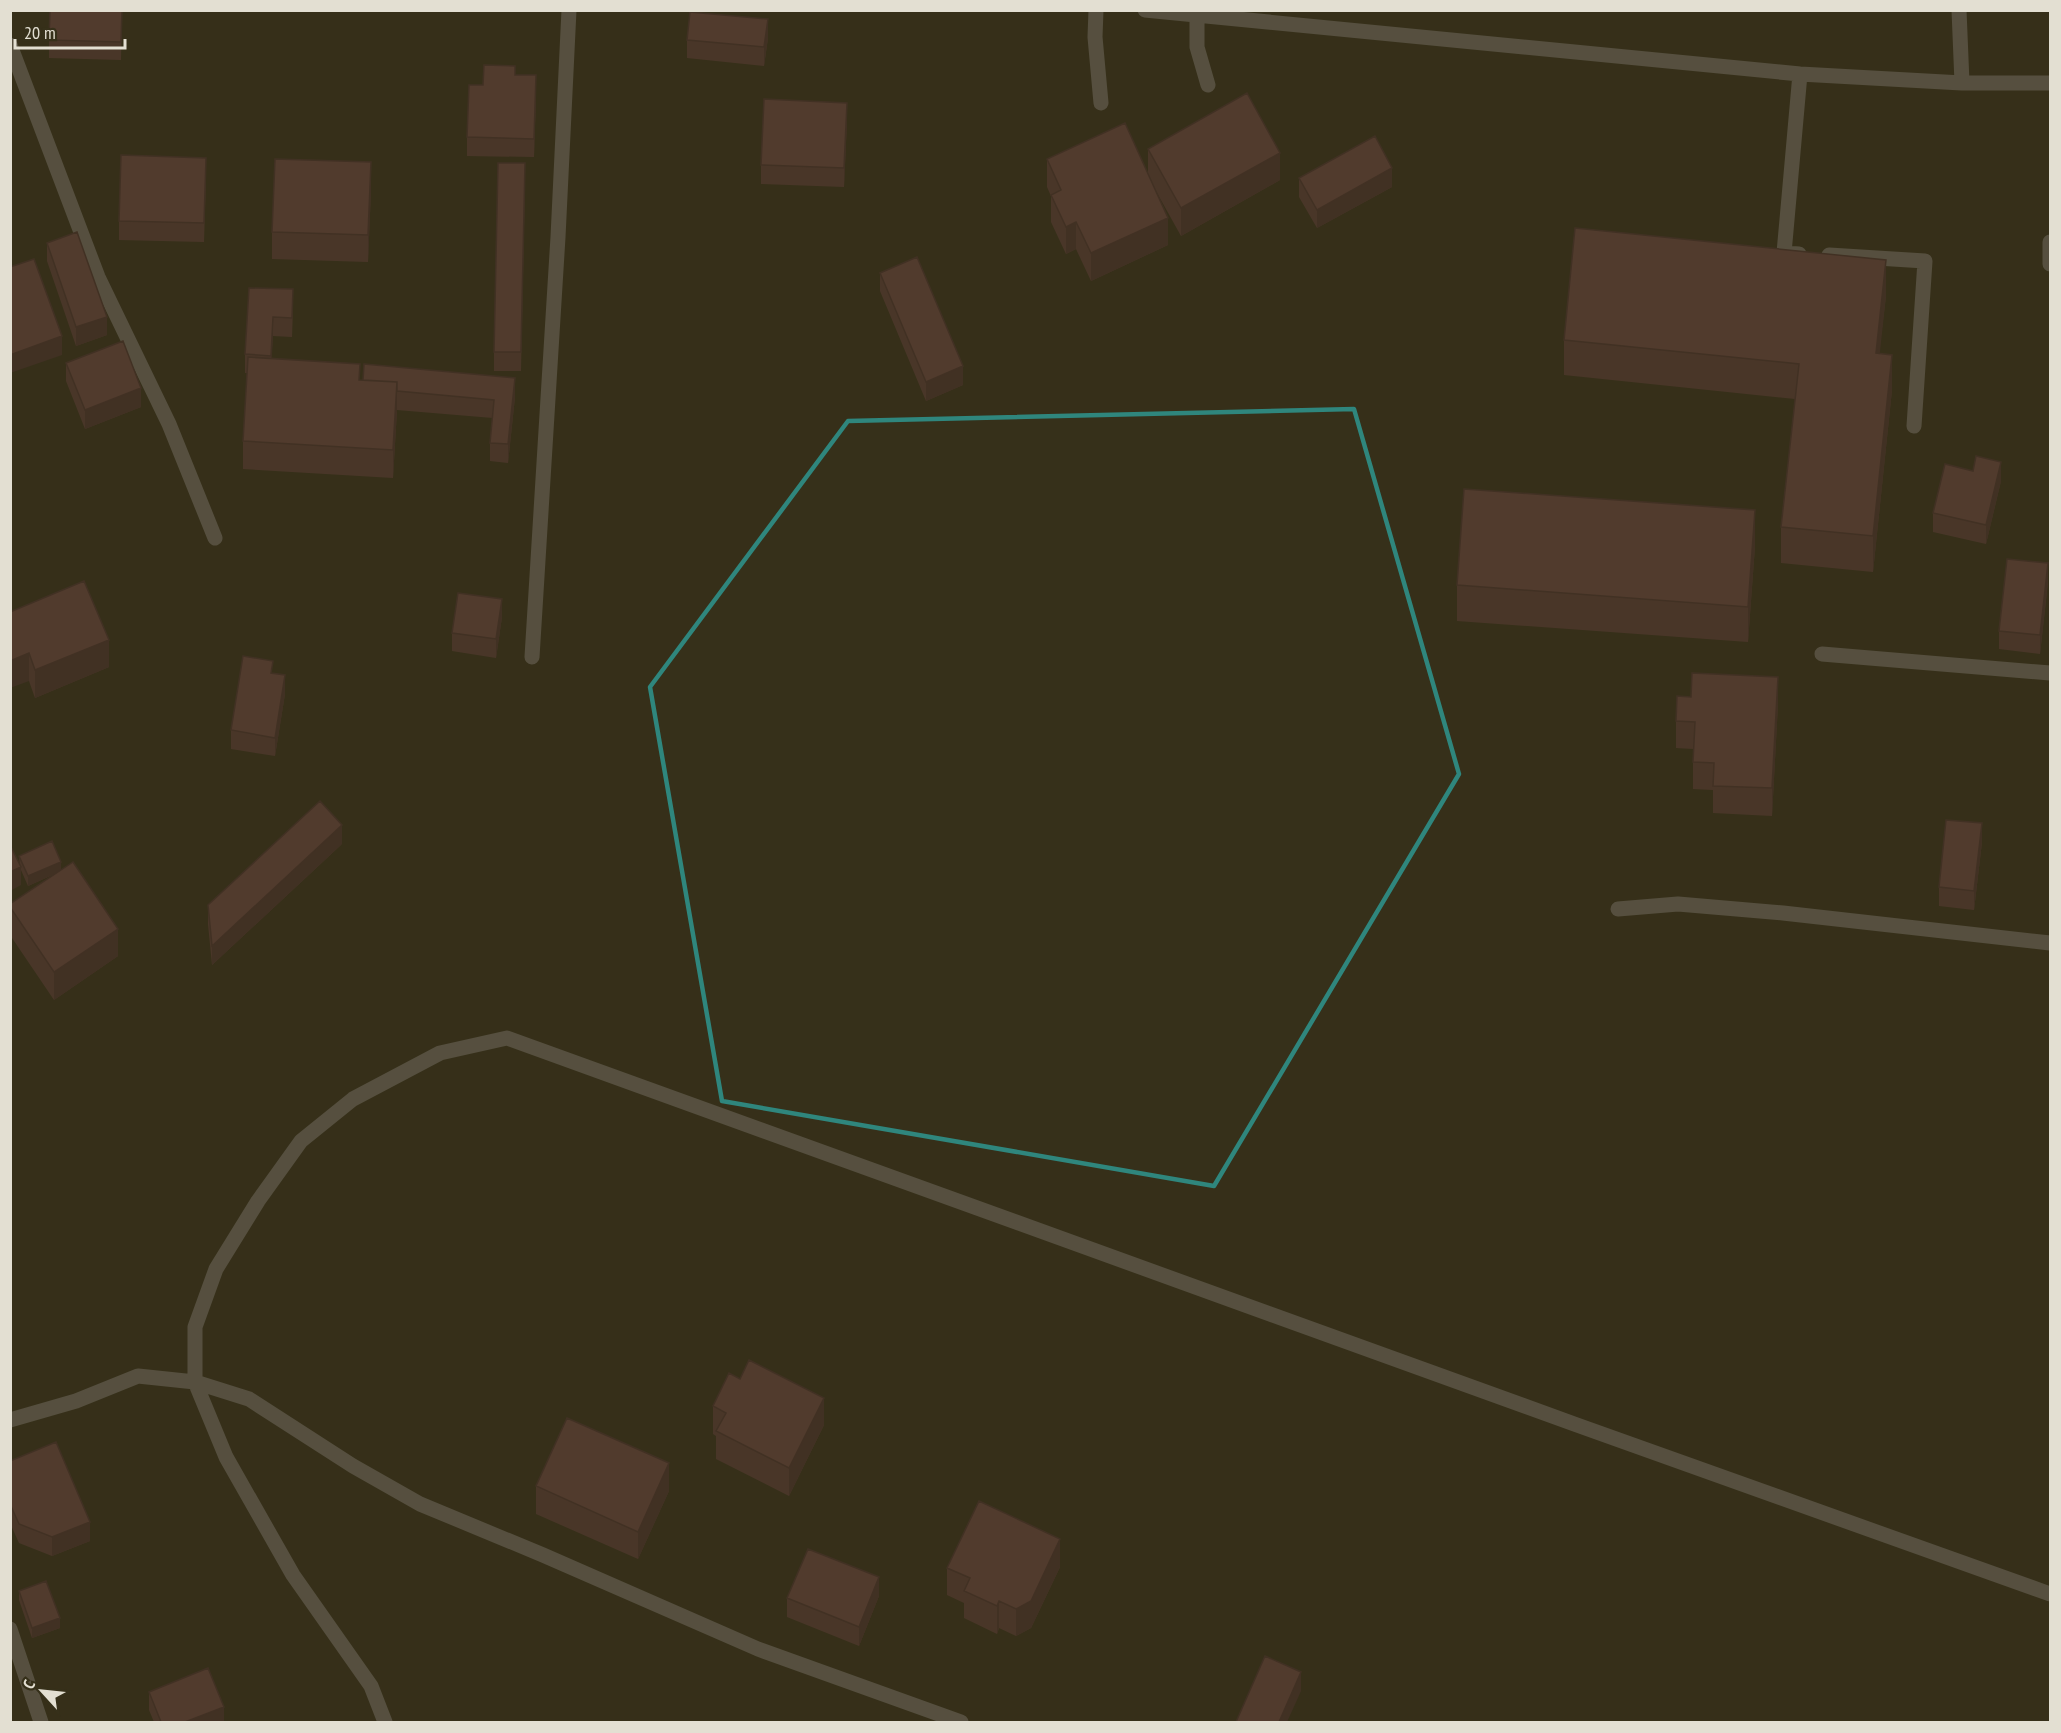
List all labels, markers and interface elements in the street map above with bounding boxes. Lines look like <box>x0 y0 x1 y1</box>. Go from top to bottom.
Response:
scale bar <box>15 12 124 50</box>
text: 20 m <box>24 21 56 44</box>
north arrow <box>12 1661 72 1721</box>
text: С <box>18 1676 40 1692</box>

